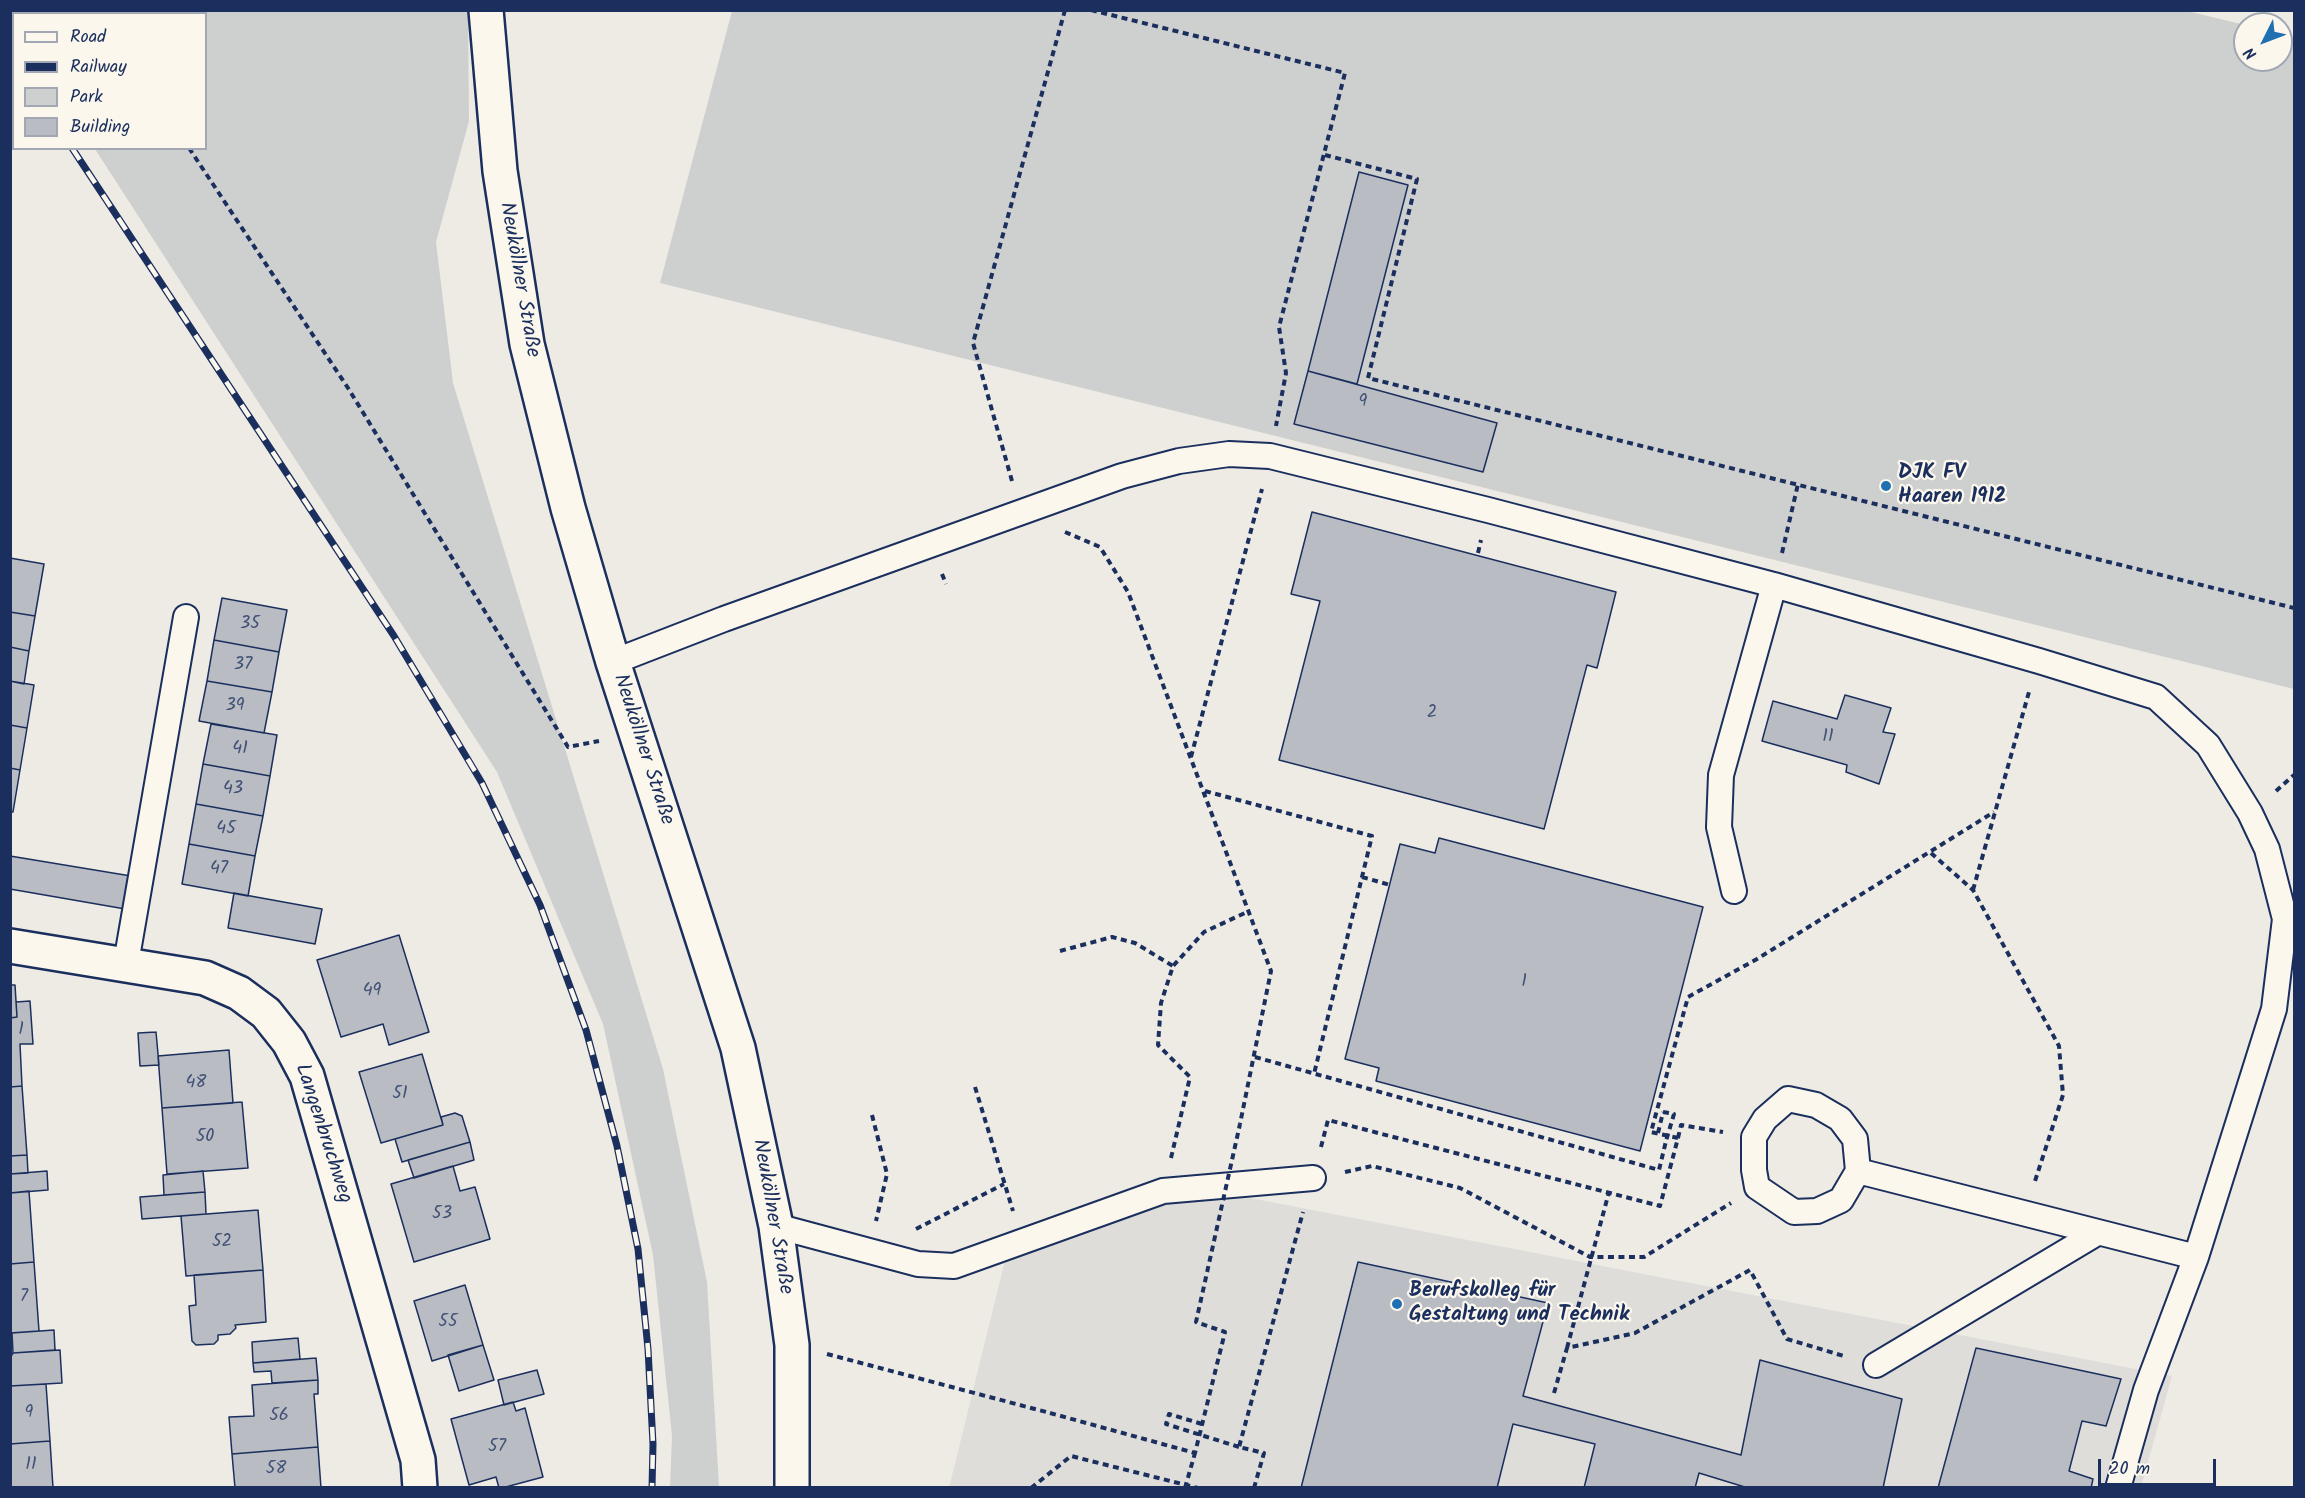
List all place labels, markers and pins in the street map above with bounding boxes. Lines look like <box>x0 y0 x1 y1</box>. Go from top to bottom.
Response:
place label: DJK FV Haaren 1912 <box>1898 461 2006 511</box>
marker: DJK FV Haaren 1912 <box>1879 479 1893 493</box>
place label: Berufskolleg für Gestaltung und Technik <box>1409 1279 1629 1329</box>
marker: Berufskolleg für Gestaltung und Technik <box>1390 1297 1404 1311</box>

